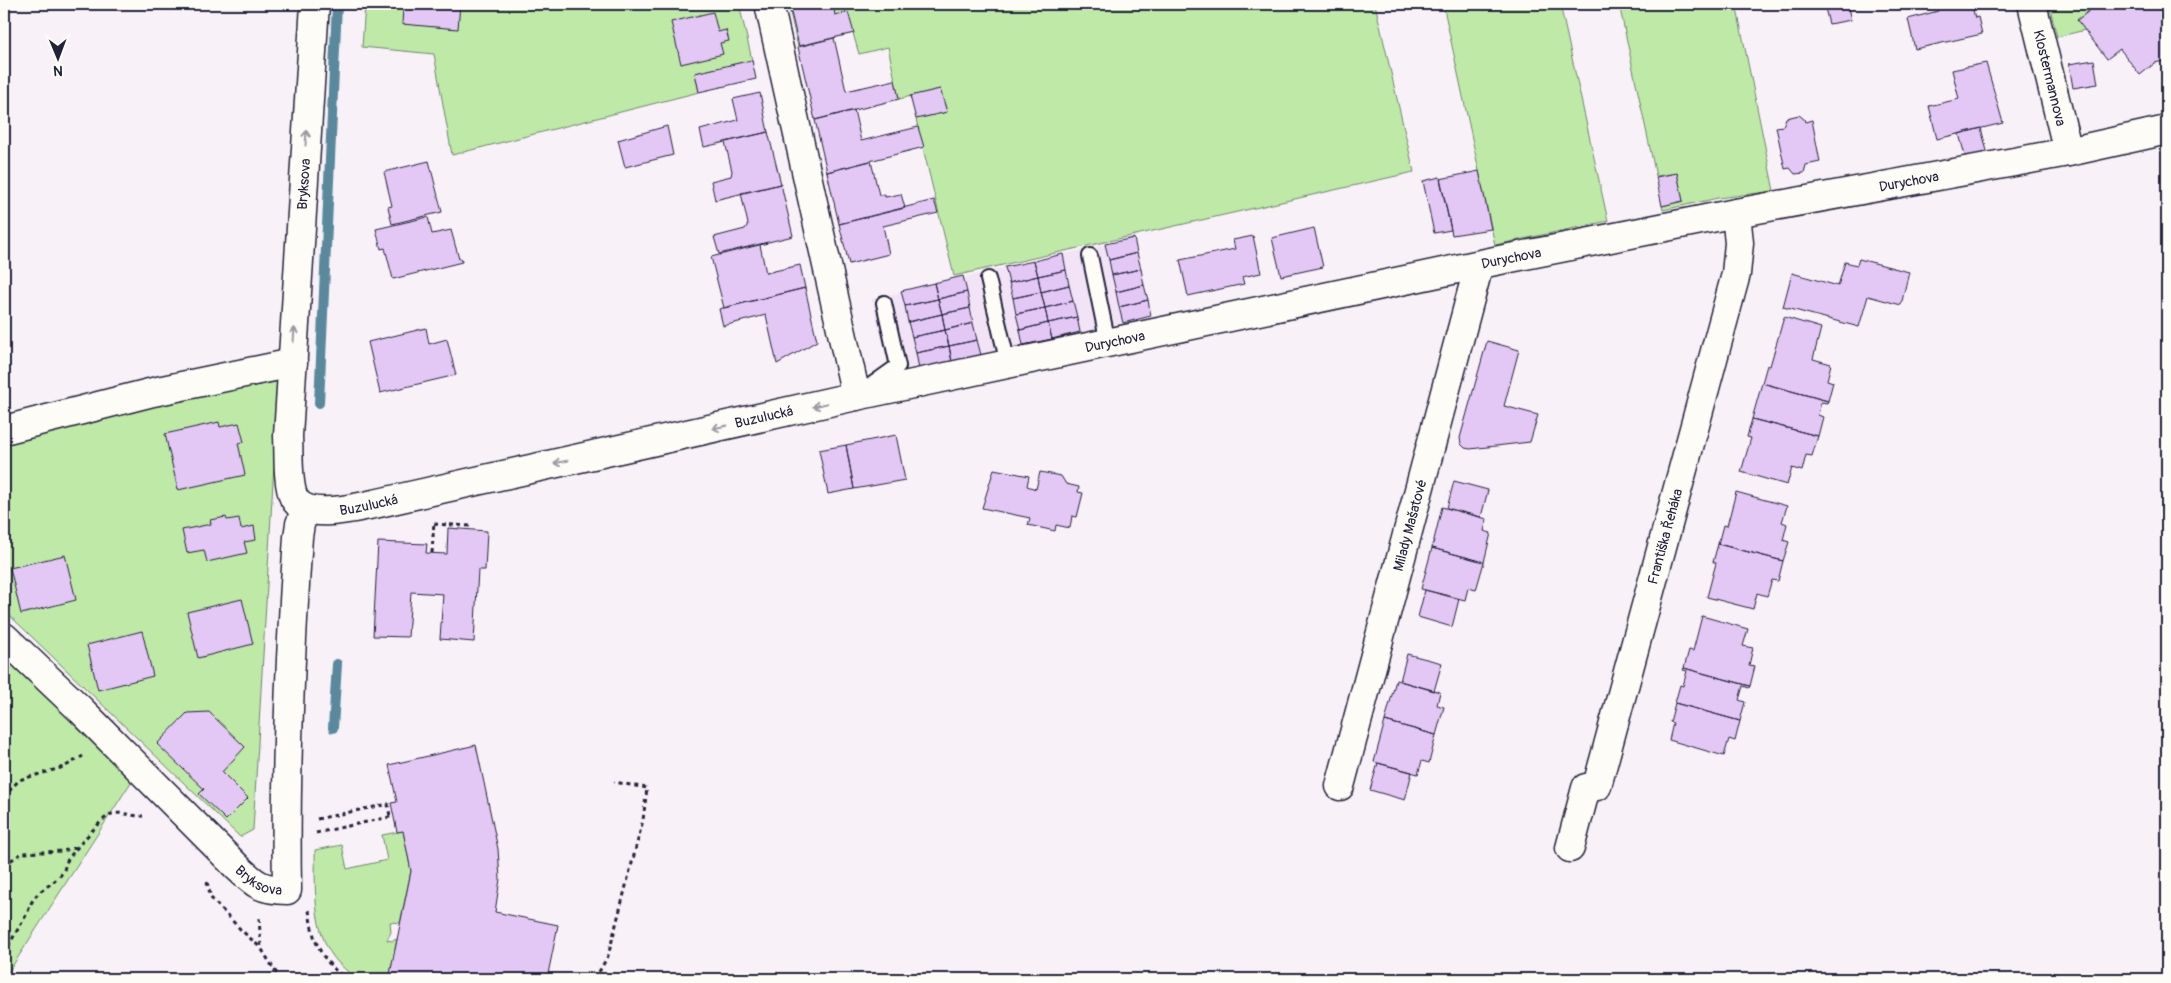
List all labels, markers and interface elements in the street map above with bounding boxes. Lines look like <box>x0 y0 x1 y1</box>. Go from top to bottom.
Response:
street label: Klostermannova <box>2030 28 2070 128</box>
north arrow <box>32 32 82 82</box>
text: N <box>53 62 63 79</box>
one-way arrow <box>302 131 311 147</box>
street label: Bryksova <box>294 158 314 210</box>
street label: Durychova <box>1877 167 1940 195</box>
street label: Durychova <box>1480 244 1543 272</box>
street label: Durychova <box>1083 327 1146 356</box>
one-way arrow <box>290 328 299 344</box>
one-way arrow <box>813 401 829 410</box>
street label: Buzulucká <box>733 402 795 431</box>
one-way arrow <box>712 423 728 433</box>
one-way arrow <box>553 458 569 468</box>
street label: Milady Mašatové <box>1389 477 1430 573</box>
street label: Františka Řeháka <box>1644 487 1686 586</box>
street label: Buzulucká <box>338 490 399 519</box>
street label: Bryksova <box>232 862 283 898</box>

